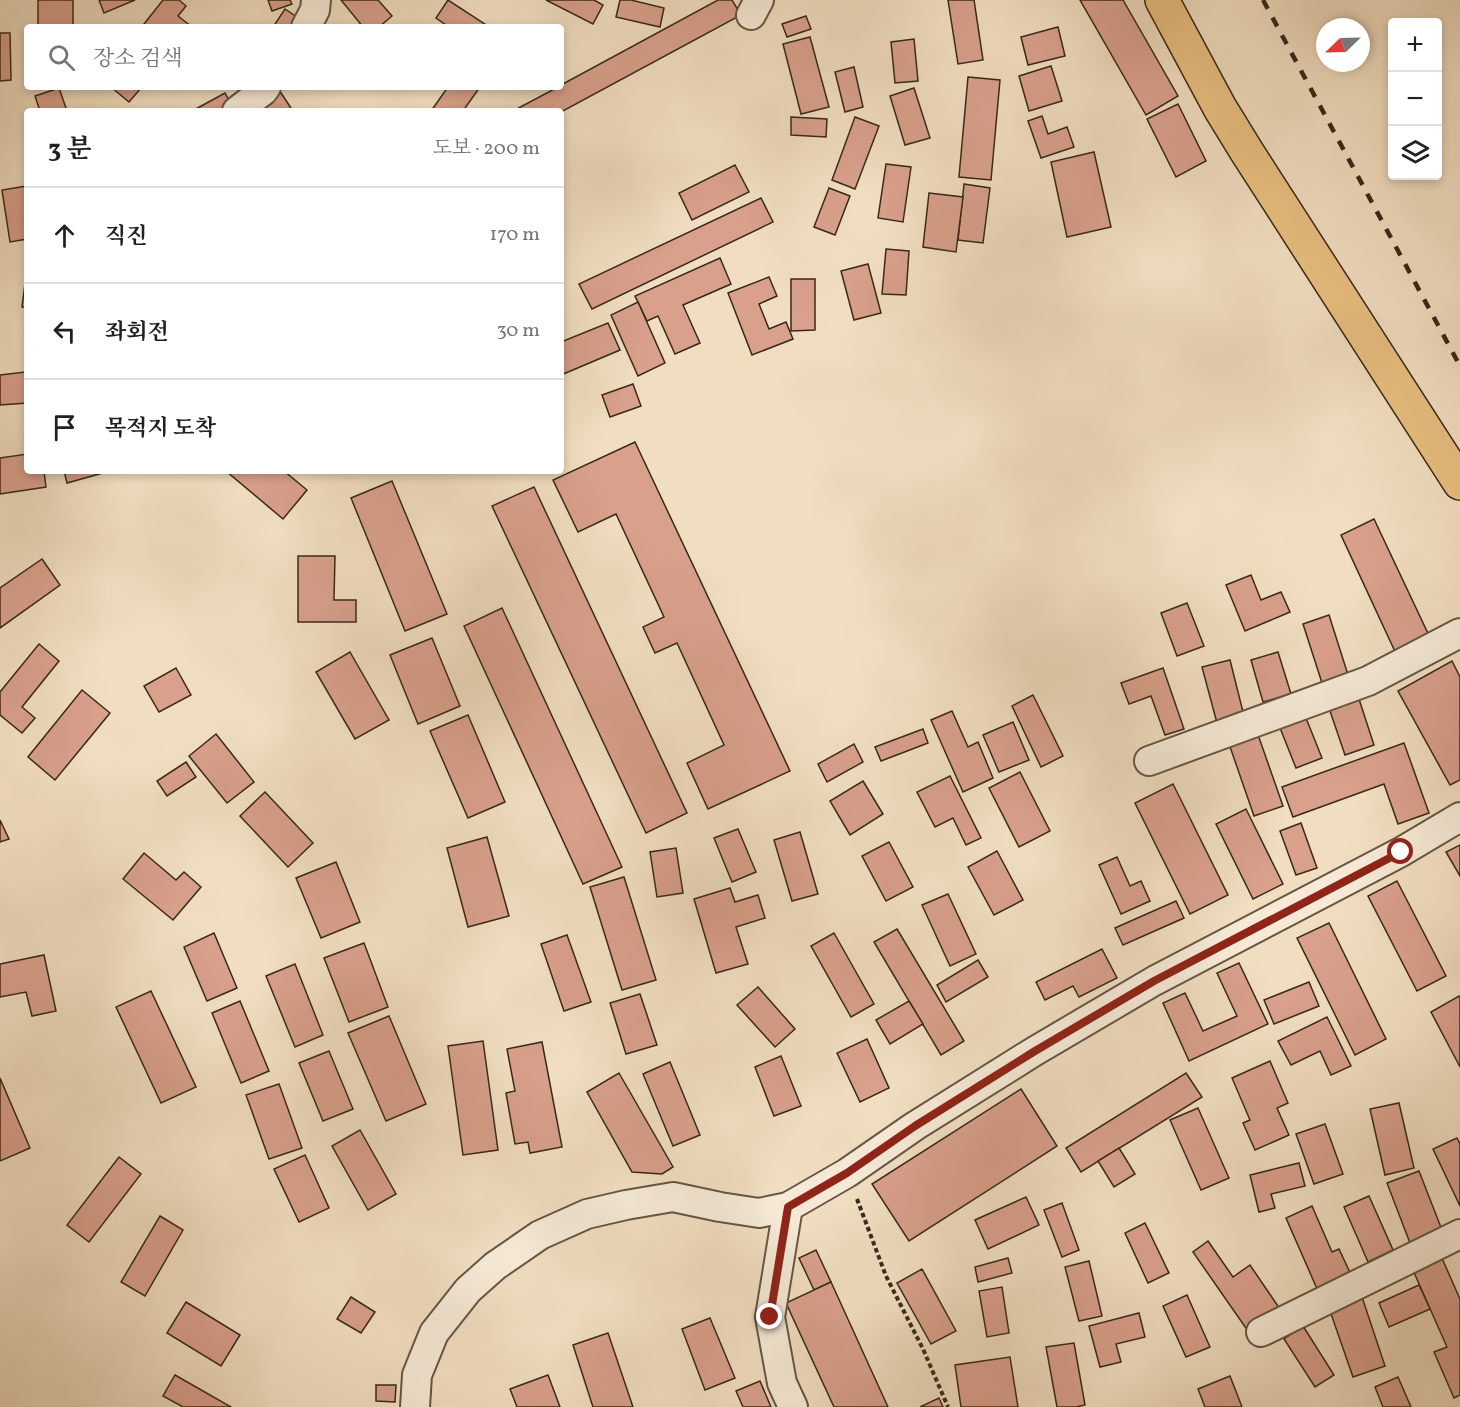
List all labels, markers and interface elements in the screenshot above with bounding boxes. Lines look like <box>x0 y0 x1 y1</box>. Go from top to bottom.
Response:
north arrow <box>1316 18 1370 72</box>
map controls <box>1388 18 1442 180</box>
button: + <box>1388 18 1442 72</box>
search box <box>24 24 564 90</box>
icon: search <box>45 41 78 74</box>
text: 장소 검색 <box>93 44 182 75</box>
button: − <box>1388 72 1442 126</box>
button: layers <box>1388 126 1442 180</box>
text: 3 분 <box>48 132 92 168</box>
text: 도보 · 200 m <box>433 135 540 163</box>
icon: ahead <box>48 219 81 252</box>
text: 170 m <box>490 221 540 249</box>
text: 직진 <box>105 222 148 253</box>
icon: left <box>48 315 81 348</box>
text: 30 m <box>496 317 540 345</box>
text: 좌회전 <box>105 318 169 349</box>
icon: arrive <box>48 411 81 444</box>
text: 목적지 도착 <box>105 414 216 445</box>
route start <box>1387 838 1413 864</box>
route end <box>756 1303 782 1329</box>

